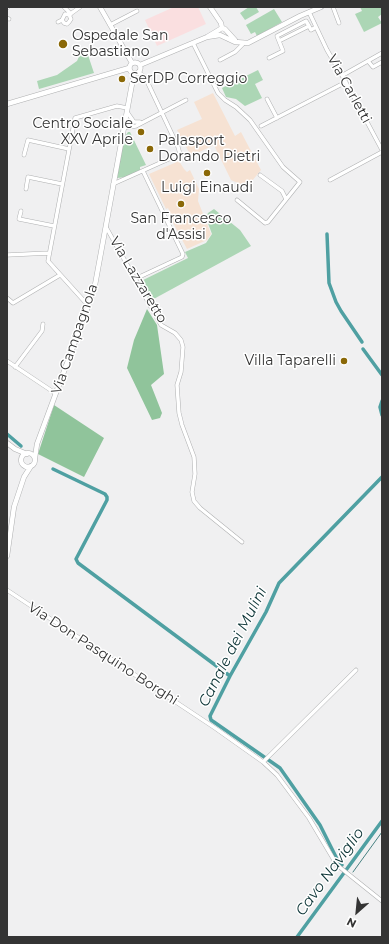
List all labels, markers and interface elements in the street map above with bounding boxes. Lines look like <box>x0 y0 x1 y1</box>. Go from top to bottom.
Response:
place label: Ospedale San Sebastiano <box>72 28 169 60</box>
marker: Ospedale San Sebastiano <box>57 38 69 50</box>
street label: Via Carletti <box>323 52 375 126</box>
place label: SerDP Correggio <box>130 71 247 87</box>
marker: SerDP Correggio <box>117 74 127 84</box>
place label: Centro Sociale XXV Aprile <box>32 116 133 148</box>
marker: Centro Sociale XXV Aprile <box>136 127 146 137</box>
place label: Palasport Dorando Pietri <box>158 133 260 166</box>
marker: Palasport Dorando Pietri <box>145 144 155 154</box>
marker: Luigi Einaudi <box>202 168 212 178</box>
place label: Luigi Einaudi <box>161 180 253 196</box>
marker: San Francesco d'Assisi <box>176 199 186 209</box>
place label: San Francesco d'Assisi <box>130 211 232 244</box>
street label: Via Lazzaretto <box>106 234 170 326</box>
street label: Via Campagnola <box>48 282 102 396</box>
place label: Villa Taparelli <box>244 353 336 369</box>
marker: Villa Taparelli <box>339 356 349 366</box>
water label: Canale dei Mulini <box>195 584 271 710</box>
street label: Via Don Pasquino Borghi <box>25 599 181 709</box>
water label: Cavo Naviglio <box>292 825 368 919</box>
north arrow <box>337 892 377 932</box>
text: N <box>344 914 359 931</box>

